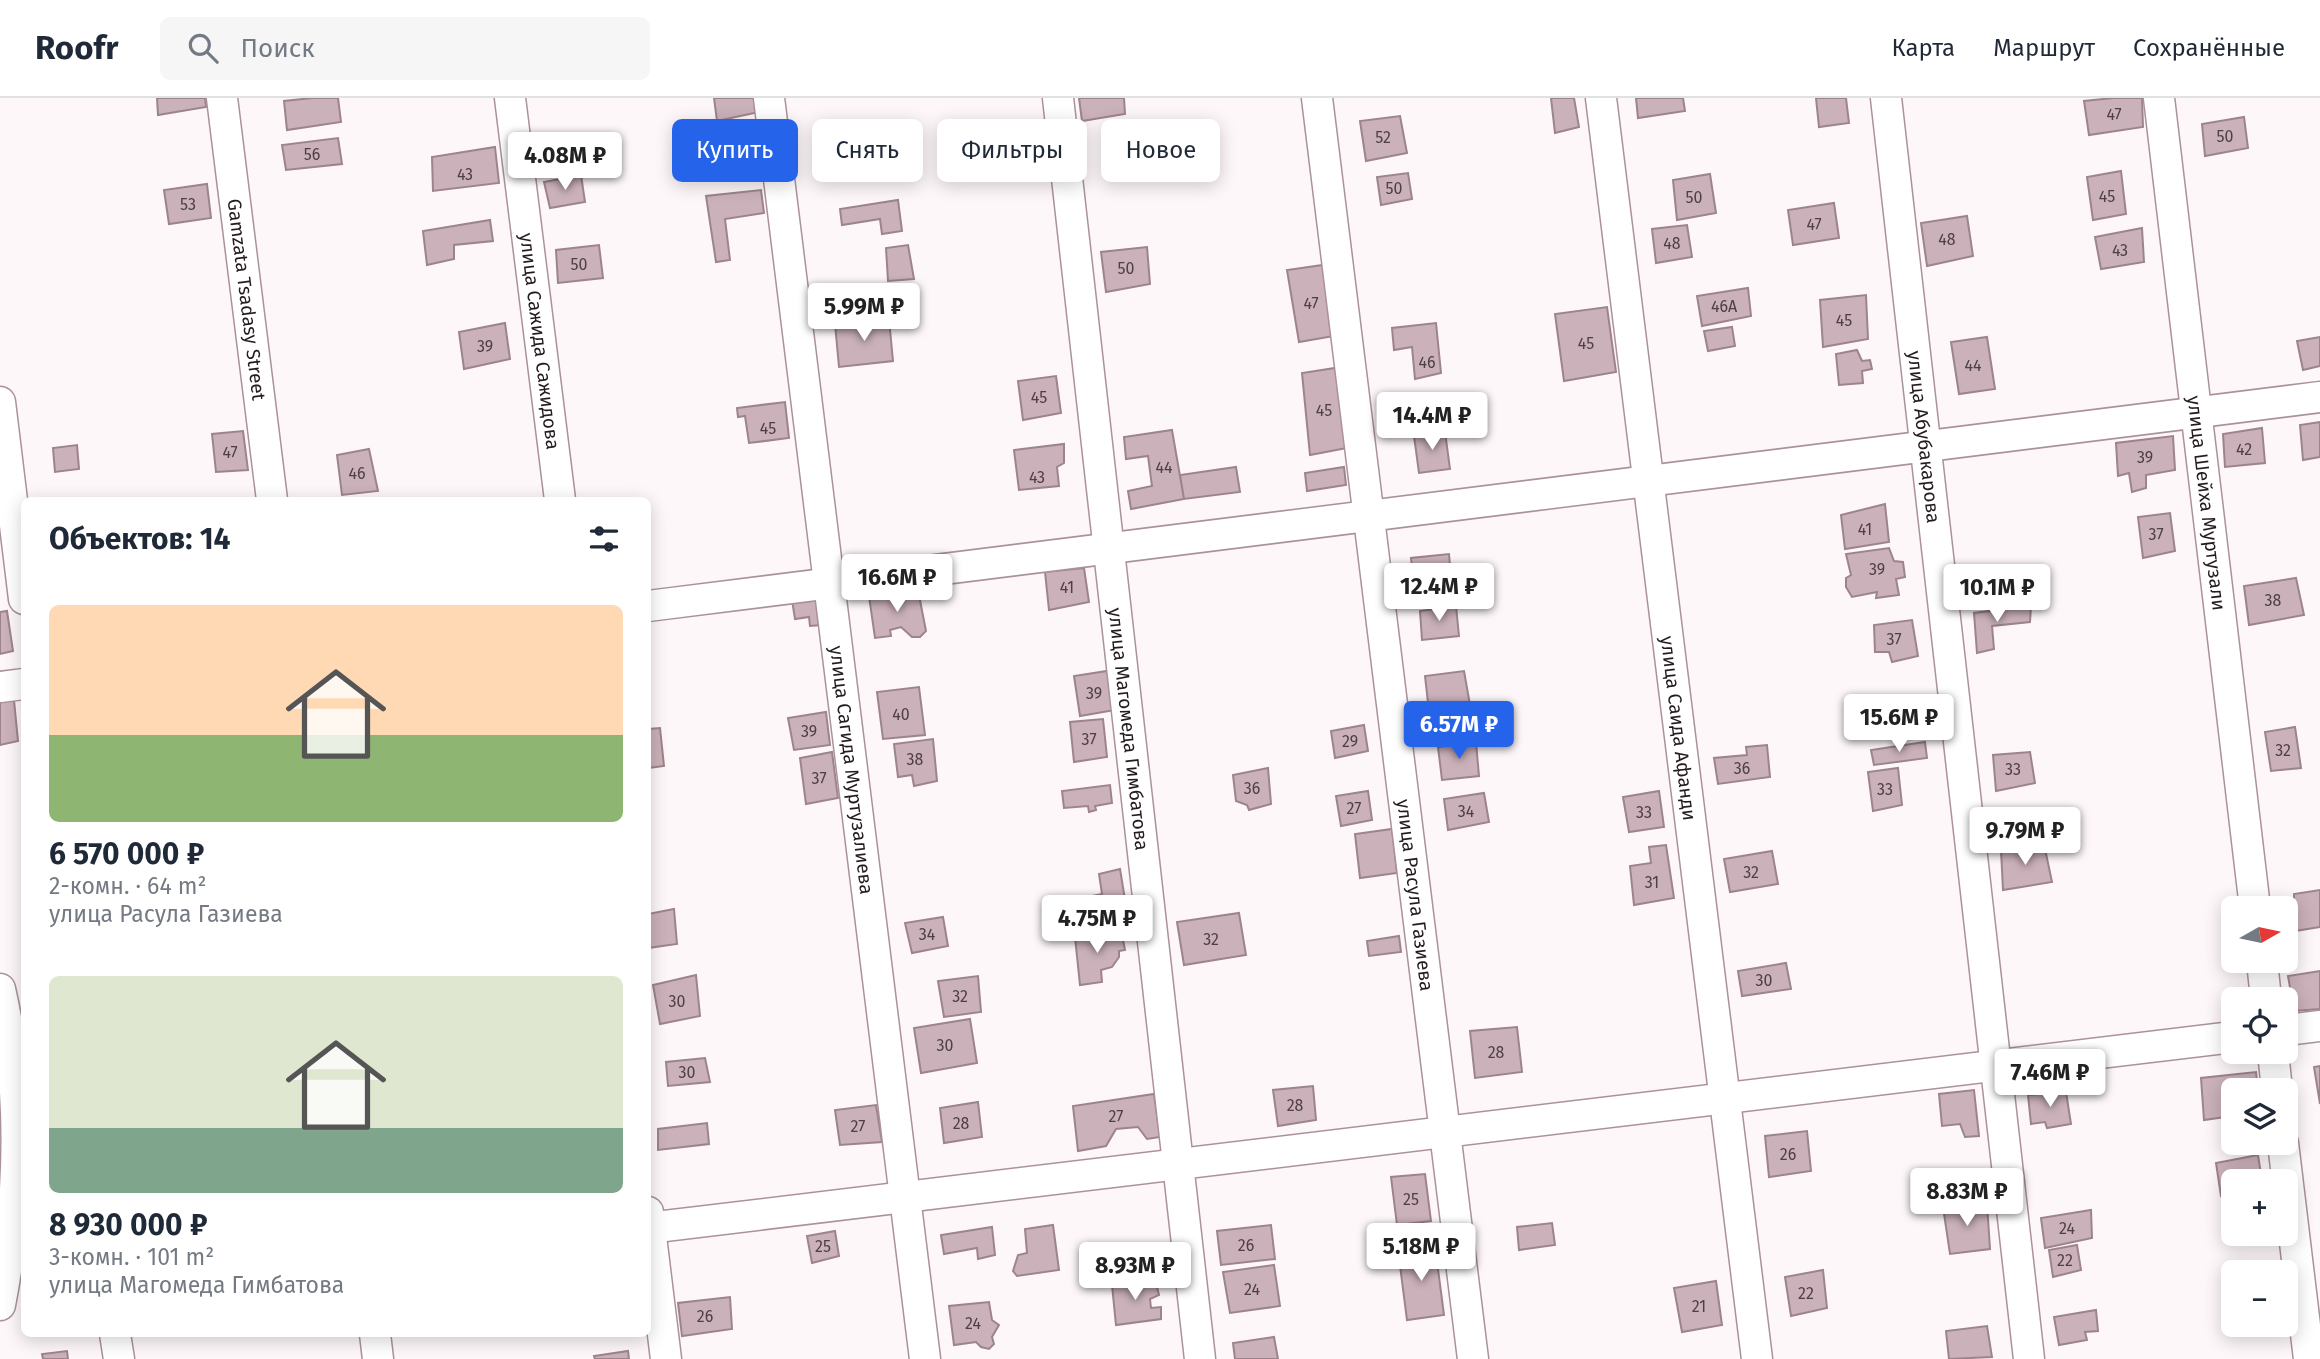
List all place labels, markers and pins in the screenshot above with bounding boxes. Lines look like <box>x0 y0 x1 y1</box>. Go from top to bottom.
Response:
pin: 4.08M ₽ <box>500 132 630 192</box>
pin: 5.99M ₽ <box>799 284 929 343</box>
pin: 14.4M ₽ <box>1367 392 1497 452</box>
pin: 16.6M ₽ <box>832 554 962 614</box>
pin: 12.4M ₽ <box>1374 564 1504 623</box>
pin: 10.1M ₽ <box>1932 564 2062 624</box>
pin: 15.6M ₽ <box>1834 694 1964 754</box>
pin: 6.57M ₽ <box>1394 702 1524 761</box>
pin: 9.79M ₽ <box>1960 808 2090 867</box>
pin: 4.75M ₽ <box>1032 896 1162 955</box>
pin: 7.46M ₽ <box>1985 1049 2115 1109</box>
pin: 8.83M ₽ <box>1902 1168 2032 1228</box>
pin: 5.18M ₽ <box>1356 1224 1486 1283</box>
pin: 8.93M ₽ <box>1070 1242 1200 1302</box>

